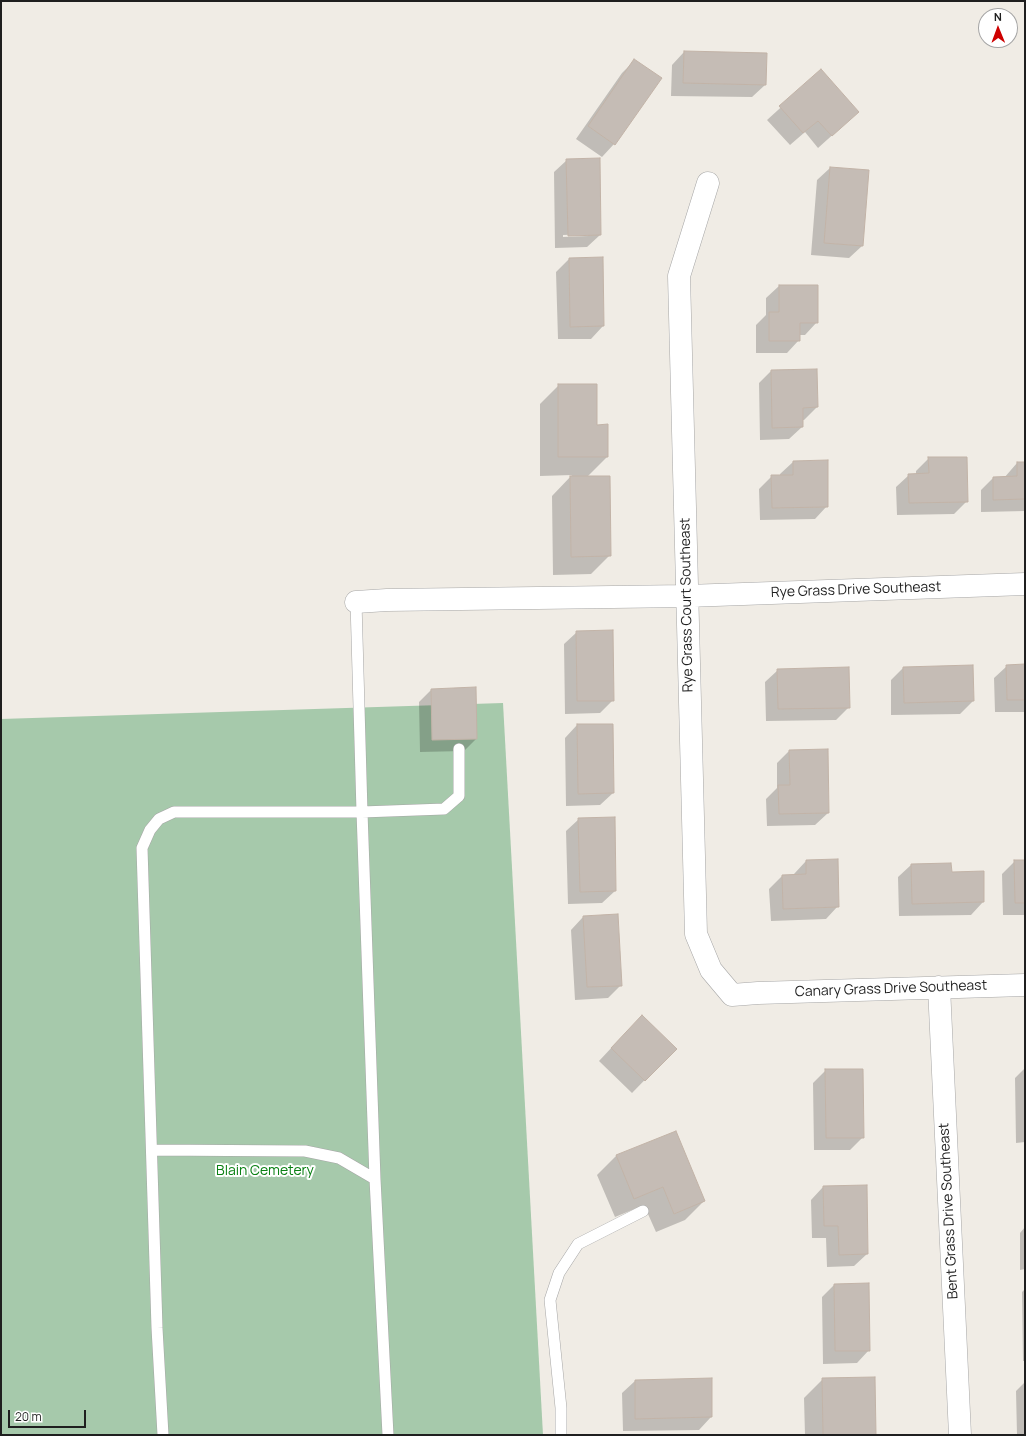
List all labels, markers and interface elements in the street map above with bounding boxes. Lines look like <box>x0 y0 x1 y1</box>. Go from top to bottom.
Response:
north arrow <box>978 8 1018 48</box>
text: N <box>994 9 1002 24</box>
street label: Rye Grass Court Southeast <box>677 517 697 693</box>
street label: Rye Grass Drive Southeast <box>771 579 941 601</box>
street label: Canary Grass Drive Southeast <box>795 977 987 1001</box>
street label: Bent Grass Drive Southeast <box>936 1122 962 1300</box>
park label: Blain Cemetery <box>216 1163 314 1179</box>
scale bar <box>10 1402 88 1428</box>
text: 20 m <box>15 1408 42 1425</box>

